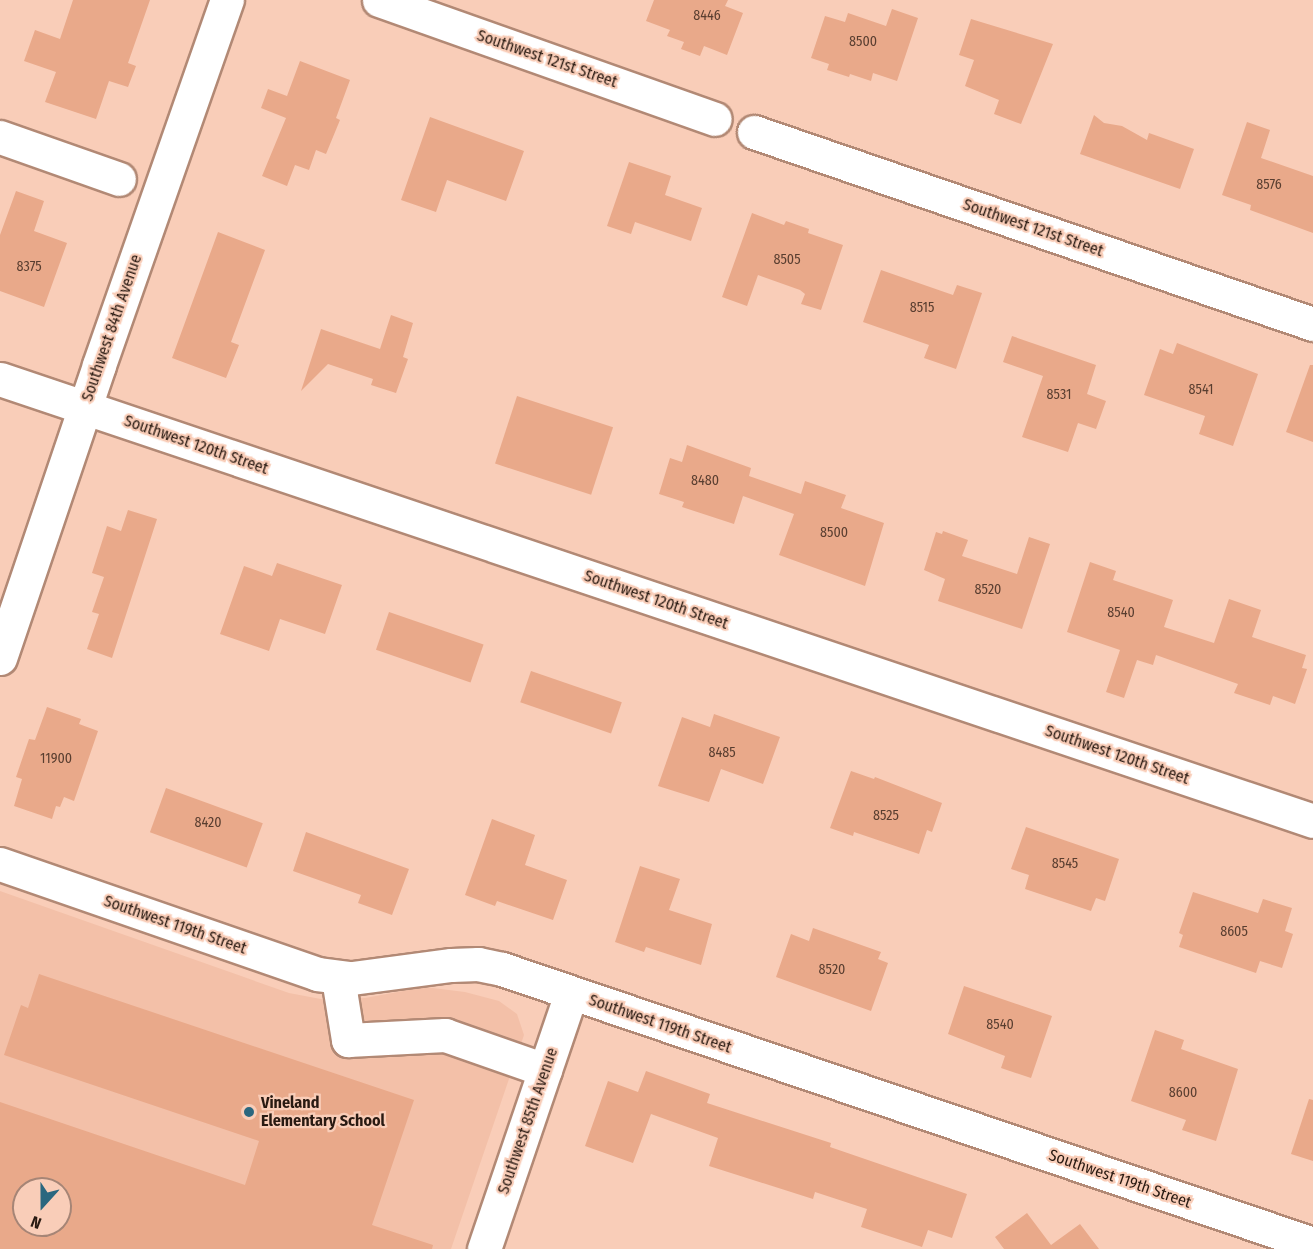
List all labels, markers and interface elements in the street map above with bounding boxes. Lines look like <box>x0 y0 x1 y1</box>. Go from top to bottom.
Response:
house number: 8446 <box>693 8 721 24</box>
street label: Southwest 121st Street <box>474 26 620 92</box>
house number: 8500 <box>849 34 877 50</box>
house number: 8576 <box>1256 177 1282 193</box>
street label: Southwest 121st Street <box>960 195 1106 261</box>
street label: Southwest 84th Avenue <box>78 252 146 404</box>
house number: 8505 <box>773 252 801 268</box>
house number: 8375 <box>16 259 42 275</box>
house number: 8515 <box>910 300 934 316</box>
house number: 8541 <box>1189 382 1213 398</box>
house number: 8531 <box>1047 387 1071 403</box>
street label: Southwest 120th Street <box>121 411 271 479</box>
house number: 8480 <box>691 473 719 489</box>
house number: 8500 <box>820 525 848 541</box>
street label: Southwest 120th Street <box>581 566 731 634</box>
house number: 8520 <box>975 582 1001 598</box>
house number: 8540 <box>1107 605 1135 621</box>
street label: Southwest 120th Street <box>1042 721 1192 789</box>
house number: 8485 <box>708 745 736 761</box>
house number: 11900 <box>40 751 72 767</box>
house number: 8525 <box>873 808 899 824</box>
house number: 8420 <box>194 815 222 831</box>
house number: 8545 <box>1052 856 1078 872</box>
street label: Southwest 119th Street <box>101 892 249 958</box>
house number: 8605 <box>1220 924 1248 940</box>
house number: 8520 <box>819 962 845 978</box>
street label: Southwest 119th Street <box>586 991 734 1057</box>
house number: 8540 <box>986 1017 1014 1033</box>
street label: Southwest 85th Avenue <box>494 1045 562 1197</box>
house number: 8600 <box>1169 1085 1197 1101</box>
place label: Vineland Elementary School <box>261 1093 385 1131</box>
marker: Vineland Elementary School <box>242 1105 256 1119</box>
street label: Southwest 119th Street <box>1046 1146 1194 1212</box>
north arrow <box>12 1177 72 1237</box>
text: N <box>28 1212 44 1233</box>

